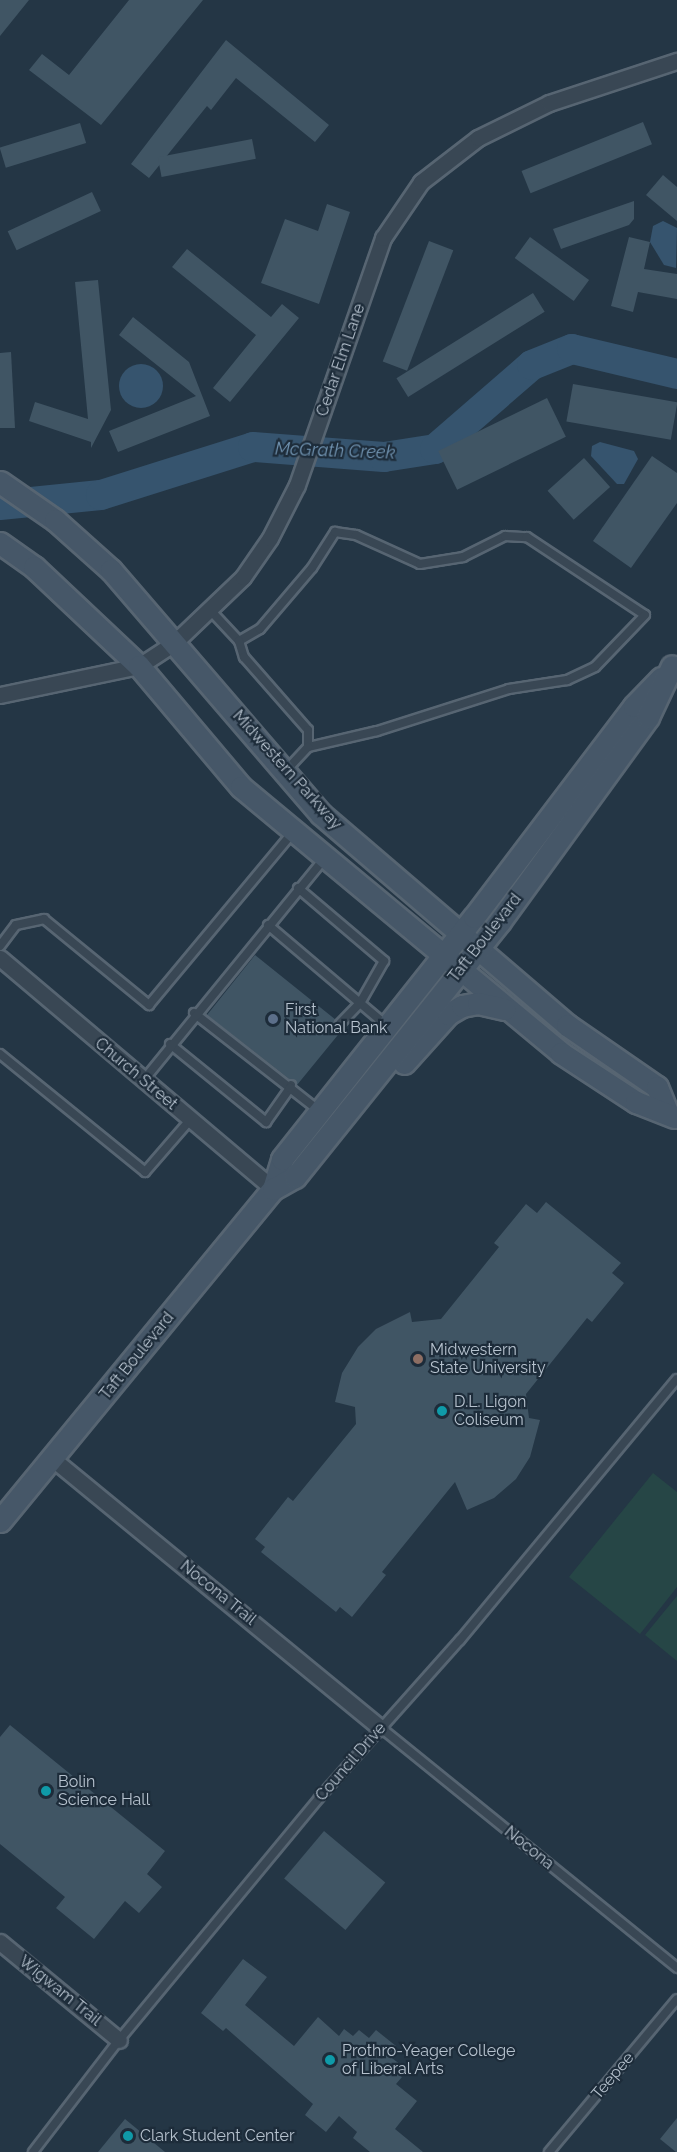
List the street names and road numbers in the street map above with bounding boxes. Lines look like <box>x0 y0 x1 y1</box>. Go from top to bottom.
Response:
street label: Cedar Elm Lane <box>313 301 369 419</box>
street label: Midwestern Parkway <box>228 707 346 833</box>
street label: Taft Boulevard <box>444 890 526 986</box>
street label: Church Street <box>91 1034 181 1114</box>
street label: Taft Boulevard <box>96 1308 178 1404</box>
street label: Nocona Trail <box>176 1556 260 1630</box>
street label: Council Drive <box>312 1719 390 1805</box>
street label: Nocona <box>500 1822 558 1874</box>
street label: Wigwam Trail <box>15 1952 105 2030</box>
street label: Teepee <box>588 2049 638 2103</box>

